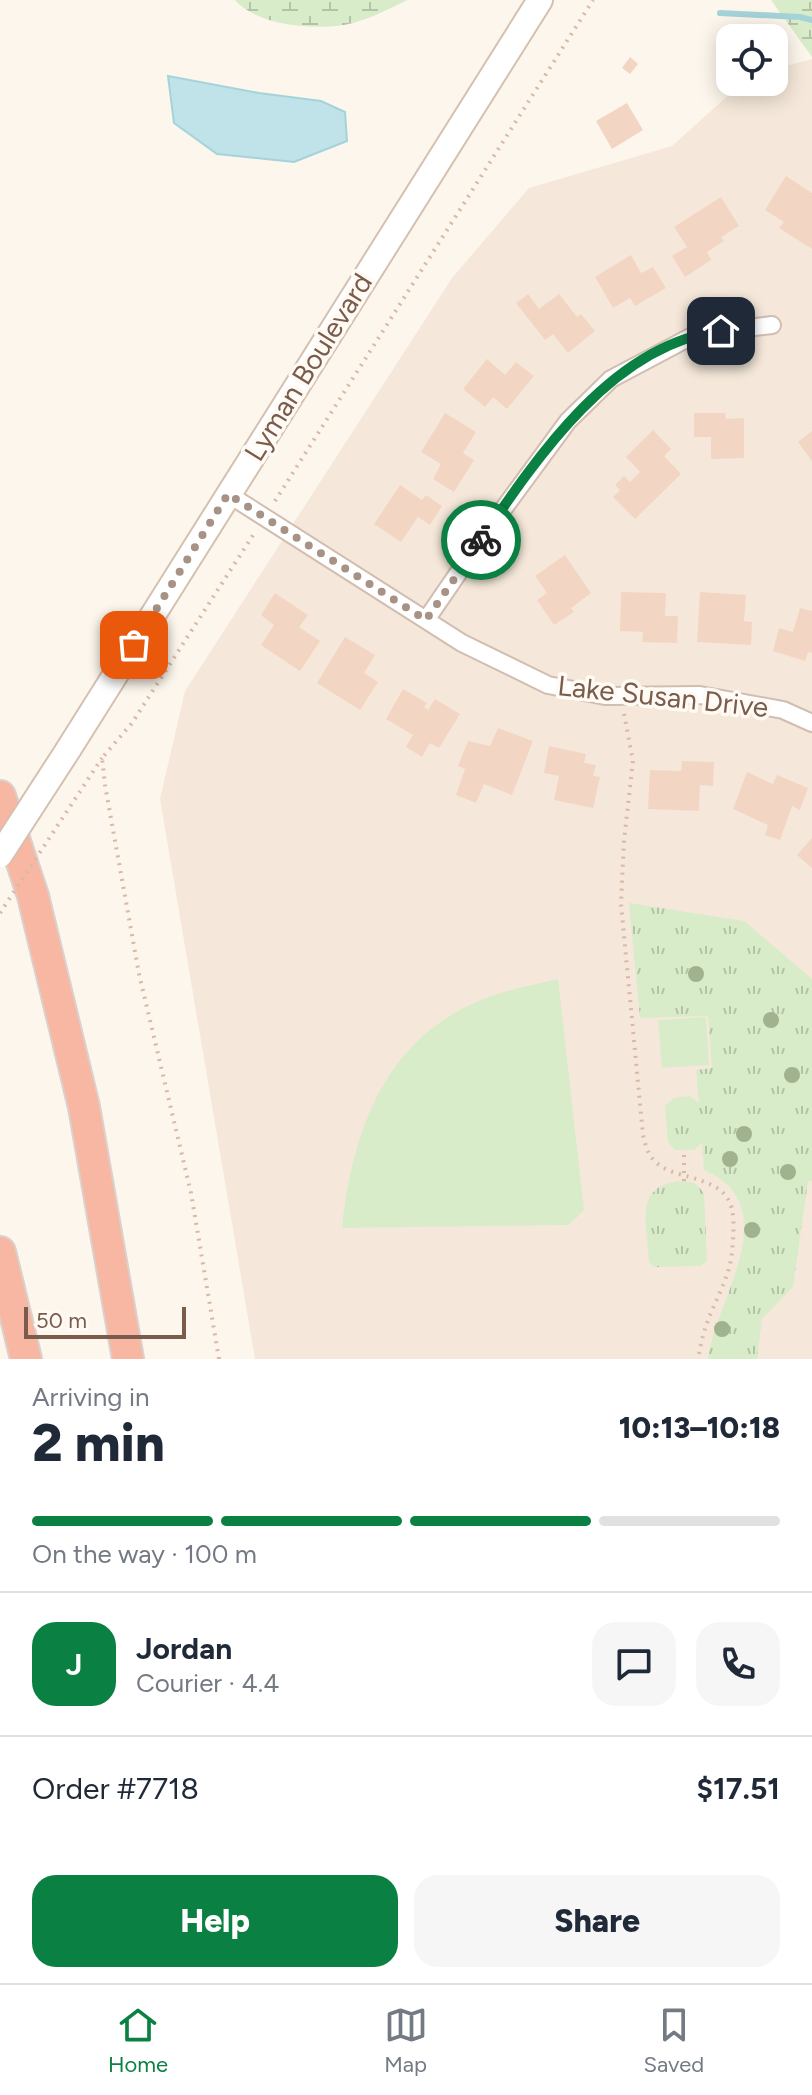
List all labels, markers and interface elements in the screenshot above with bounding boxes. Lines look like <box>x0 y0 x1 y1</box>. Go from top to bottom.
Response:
map controls <box>716 24 788 96</box>
button: locate <box>716 24 788 96</box>
street label: Lyman Boulevard <box>237 267 379 467</box>
pin <box>687 297 755 365</box>
icon: home <box>699 309 743 353</box>
courier <box>441 500 521 580</box>
icon: bike <box>459 518 503 562</box>
pin <box>100 611 168 679</box>
icon: bag <box>112 623 156 667</box>
street label: Lake Susan Drive <box>556 668 770 724</box>
scale bar <box>24 1303 186 1339</box>
text: 50 m <box>36 1307 87 1334</box>
text: Arriving in <box>32 1381 150 1413</box>
text: 10:13–10:18 <box>619 1409 780 1446</box>
text: 2 min <box>32 1412 165 1474</box>
text: On the way · 100 m <box>32 1538 257 1570</box>
button: chat <box>592 1622 676 1706</box>
button: phone <box>696 1622 780 1706</box>
text: Jordan <box>136 1630 232 1667</box>
text: J <box>66 1646 82 1683</box>
text: Courier · 4.4 <box>136 1667 279 1699</box>
text: Order #7718 <box>32 1770 199 1807</box>
text: $17.51 <box>697 1770 780 1807</box>
button: Help <box>32 1875 398 1967</box>
button: Share <box>414 1875 780 1967</box>
tab: Home <box>108 2003 168 2078</box>
tab: Map <box>384 2003 428 2078</box>
tab: Saved <box>643 2003 704 2078</box>

